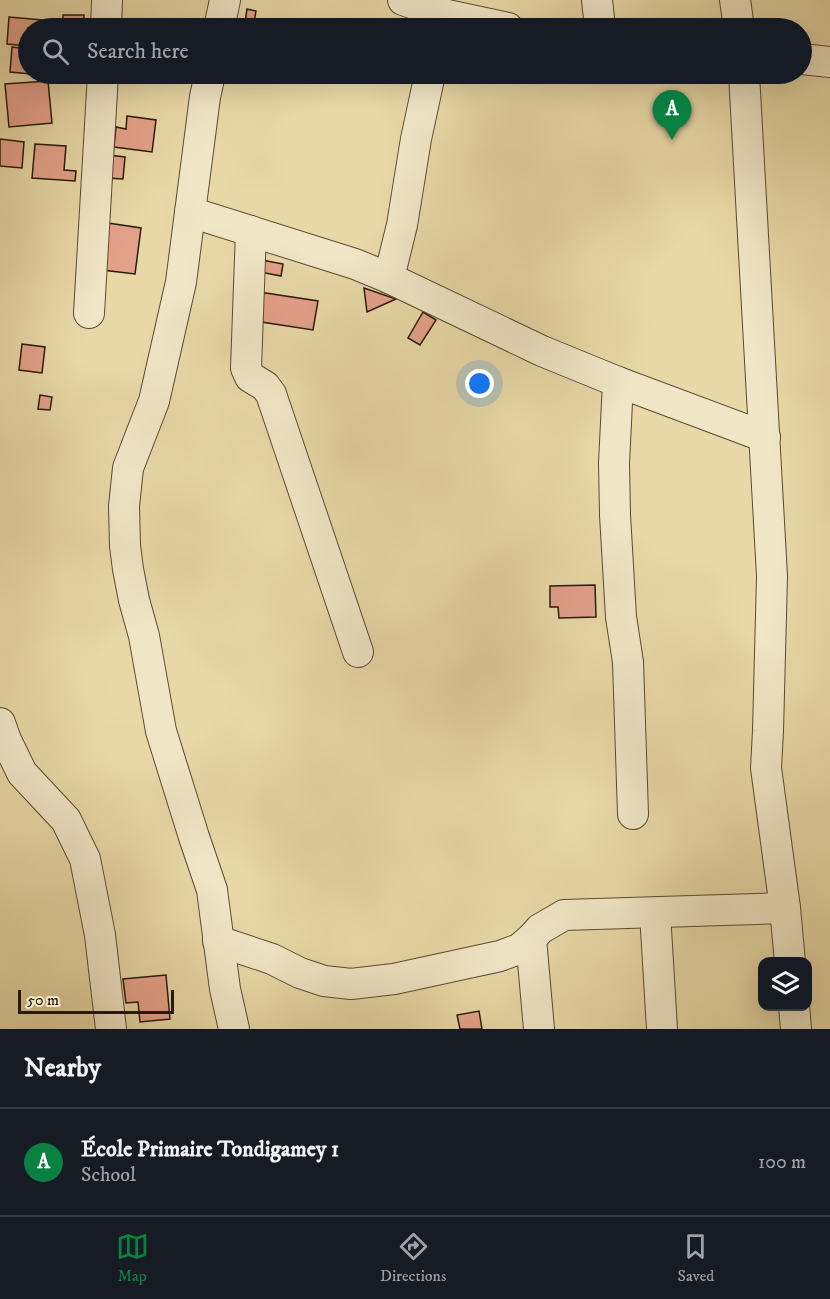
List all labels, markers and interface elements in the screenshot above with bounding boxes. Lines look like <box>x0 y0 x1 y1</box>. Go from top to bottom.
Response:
search box <box>18 18 812 84</box>
icon: search <box>39 35 72 68</box>
text: Search here <box>87 38 189 65</box>
pin: A <box>652 90 692 140</box>
your location <box>465 369 494 398</box>
map controls <box>758 957 812 1011</box>
button: layers <box>758 957 812 1011</box>
scale bar <box>18 987 174 1014</box>
text: 50 m <box>27 990 59 1010</box>
text: Nearby <box>24 1052 101 1085</box>
text: École Primaire Tondigamey 1 <box>81 1136 339 1163</box>
text: A <box>37 1150 50 1175</box>
text: 100 m <box>758 1150 806 1175</box>
text: School <box>81 1163 136 1188</box>
tab: Map <box>116 1230 149 1286</box>
tab: Directions <box>380 1230 446 1286</box>
tab: Saved <box>678 1230 714 1286</box>

